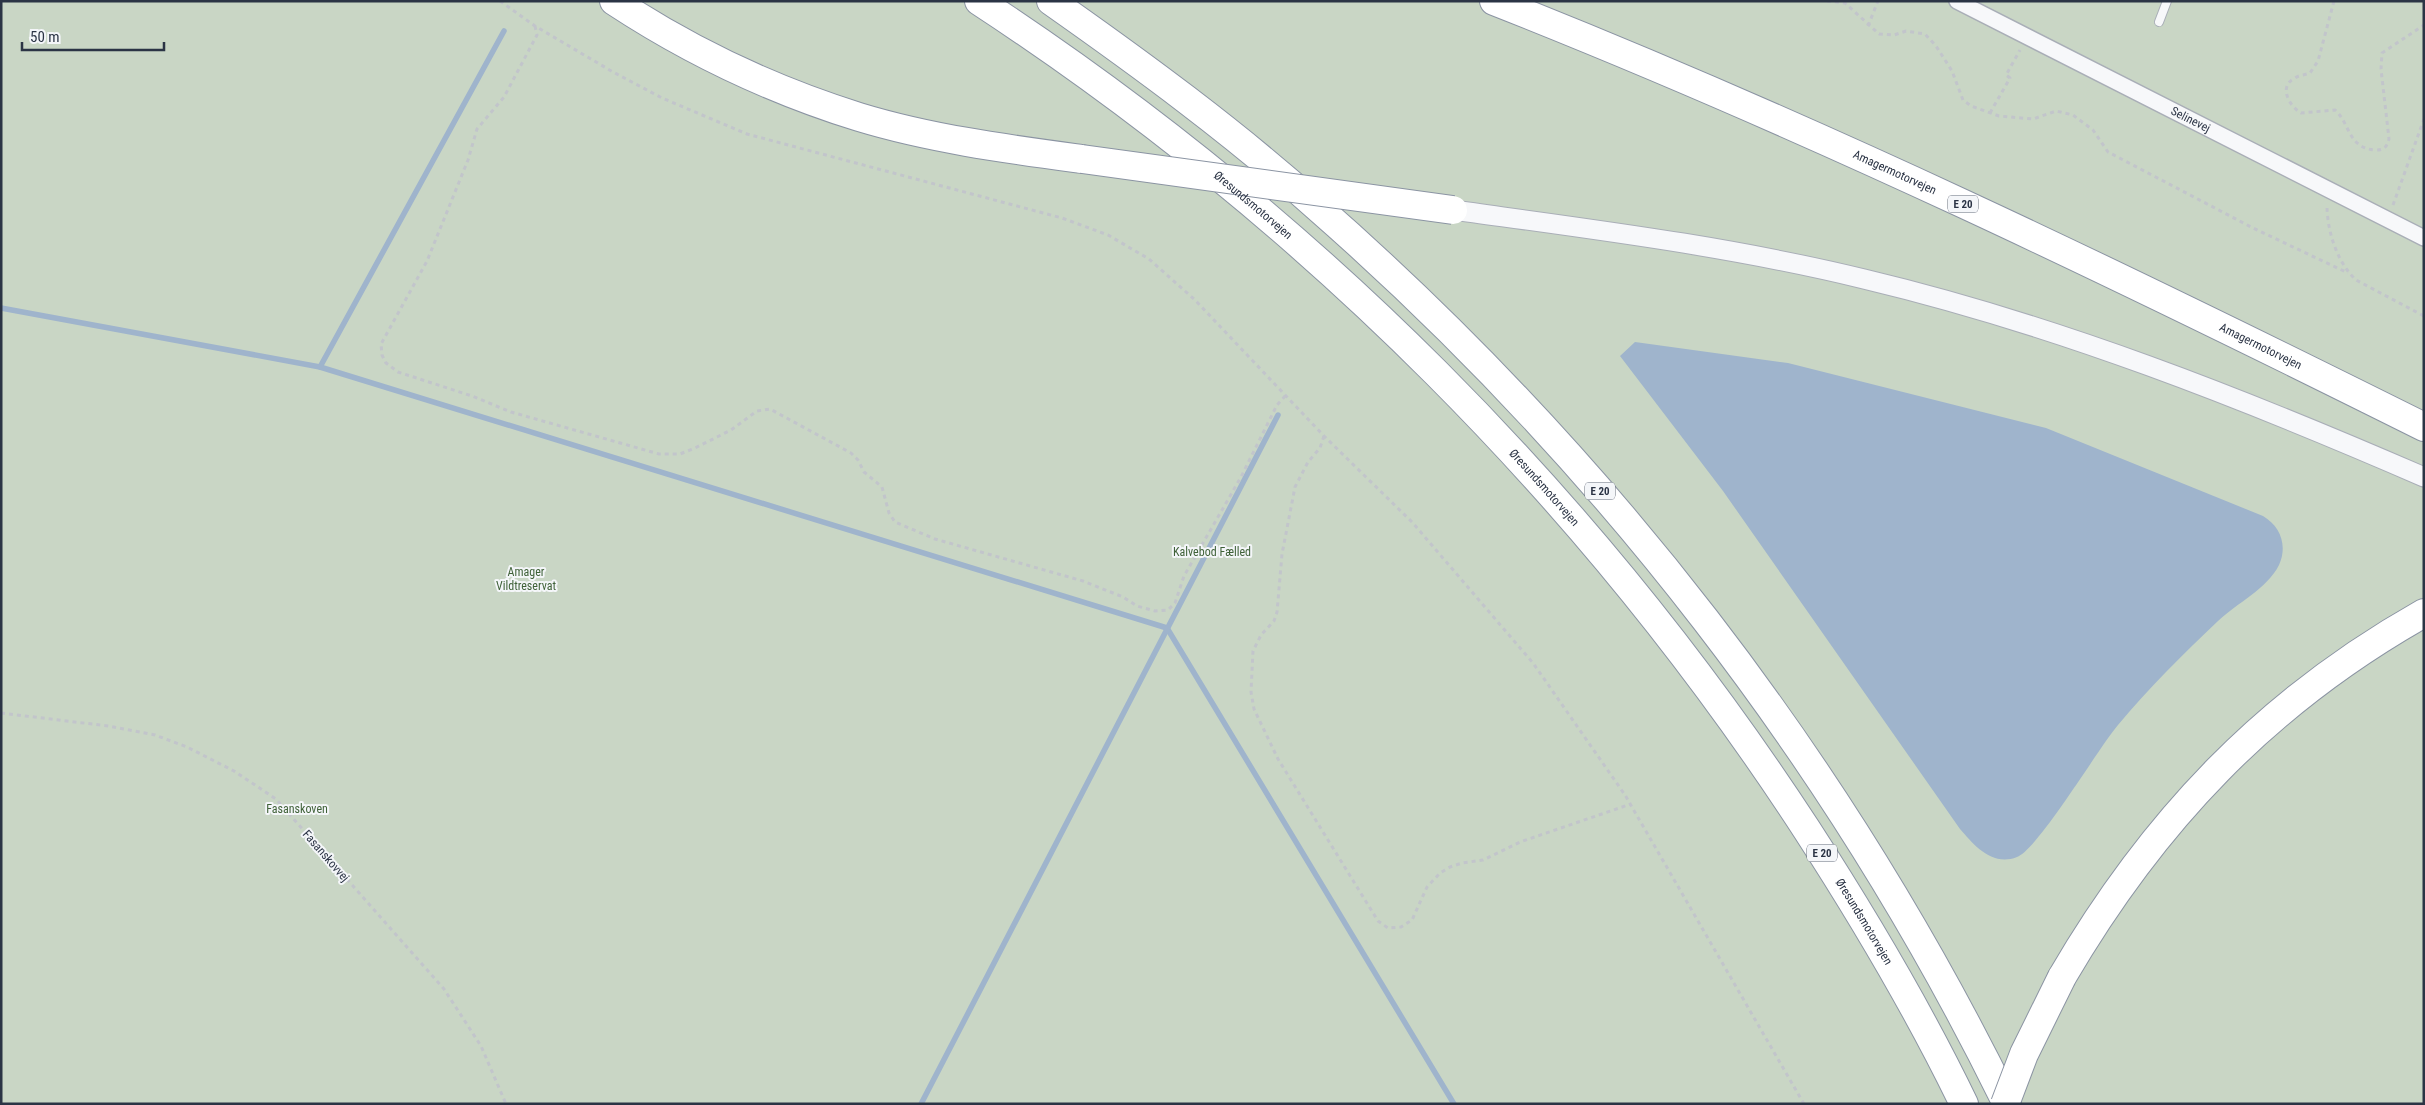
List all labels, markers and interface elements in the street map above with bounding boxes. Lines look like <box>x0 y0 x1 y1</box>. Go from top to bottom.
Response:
scale bar <box>22 20 165 52</box>
text: 50 m <box>30 28 60 46</box>
street label: Selinevej <box>2169 104 2213 135</box>
street label: Amagermotorvejen <box>1851 147 1939 197</box>
street label: Øresundsmotorvejen <box>1211 168 1295 242</box>
road number: E 20 <box>1948 195 1978 212</box>
street label: Amagermotorvejen <box>2217 320 2304 372</box>
street label: Øresundsmotorvejen <box>1506 446 1582 529</box>
road number: E 20 <box>1585 482 1615 500</box>
park label: Kalvebod Fælled <box>1173 545 1251 559</box>
park label: Amager Vildtreservat <box>496 565 556 593</box>
park label: Fasanskoven <box>266 802 328 816</box>
street label: Fasanskovvej <box>300 827 352 885</box>
road number: E 20 <box>1807 844 1837 861</box>
street label: Øresundsmotorvejen <box>1833 876 1895 967</box>

